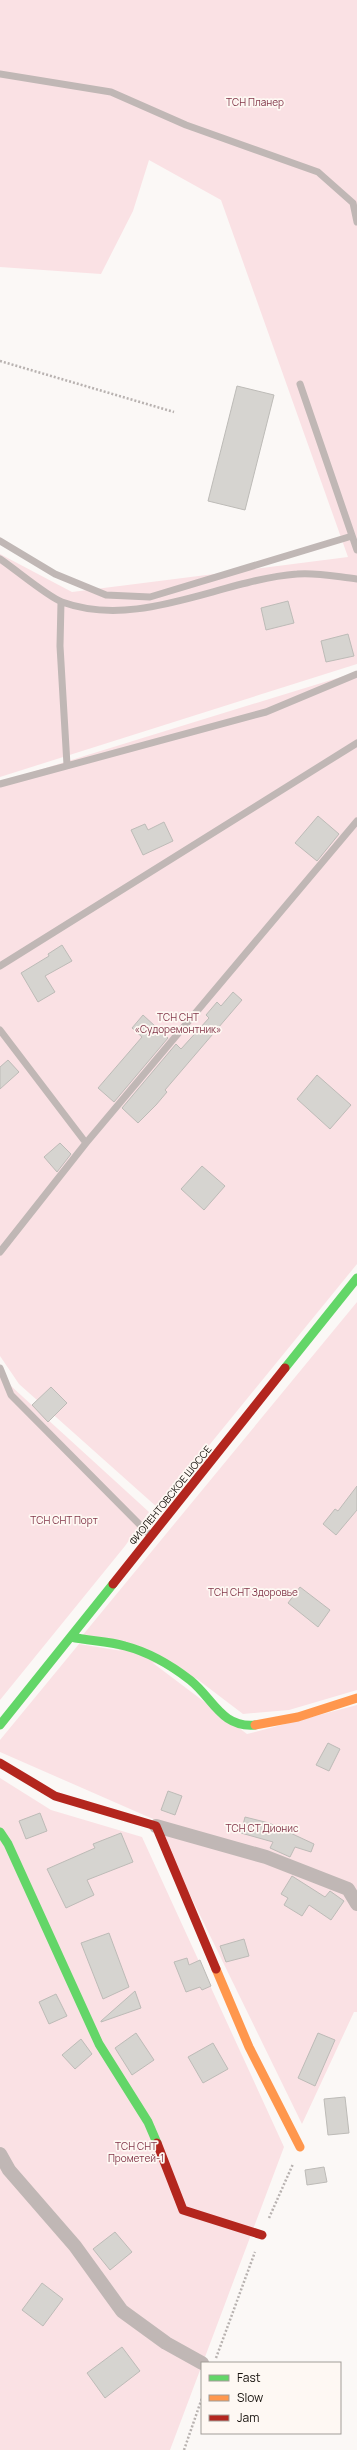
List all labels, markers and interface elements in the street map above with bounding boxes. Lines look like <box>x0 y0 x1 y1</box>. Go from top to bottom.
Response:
park label: ТСН Планер <box>226 95 284 109</box>
park label: ТСН СНТ «Судоремонтник» <box>135 1010 221 1036</box>
street label: ФИОЛЕНТОВСКОЕ ШОССЕ <box>126 1442 215 1548</box>
park label: ТСН СНТ Порт <box>30 1513 98 1527</box>
park label: ТСН СНТ Здоровье <box>208 1585 298 1599</box>
park label: ТСН СТ Дионис <box>226 1821 299 1835</box>
park label: ТСН СНТ Прометей-1 <box>108 2139 164 2165</box>
legend <box>201 2362 341 2434</box>
text: Fast <box>237 2369 261 2386</box>
text: Slow <box>237 2389 263 2406</box>
text: Jam <box>237 2409 259 2426</box>

